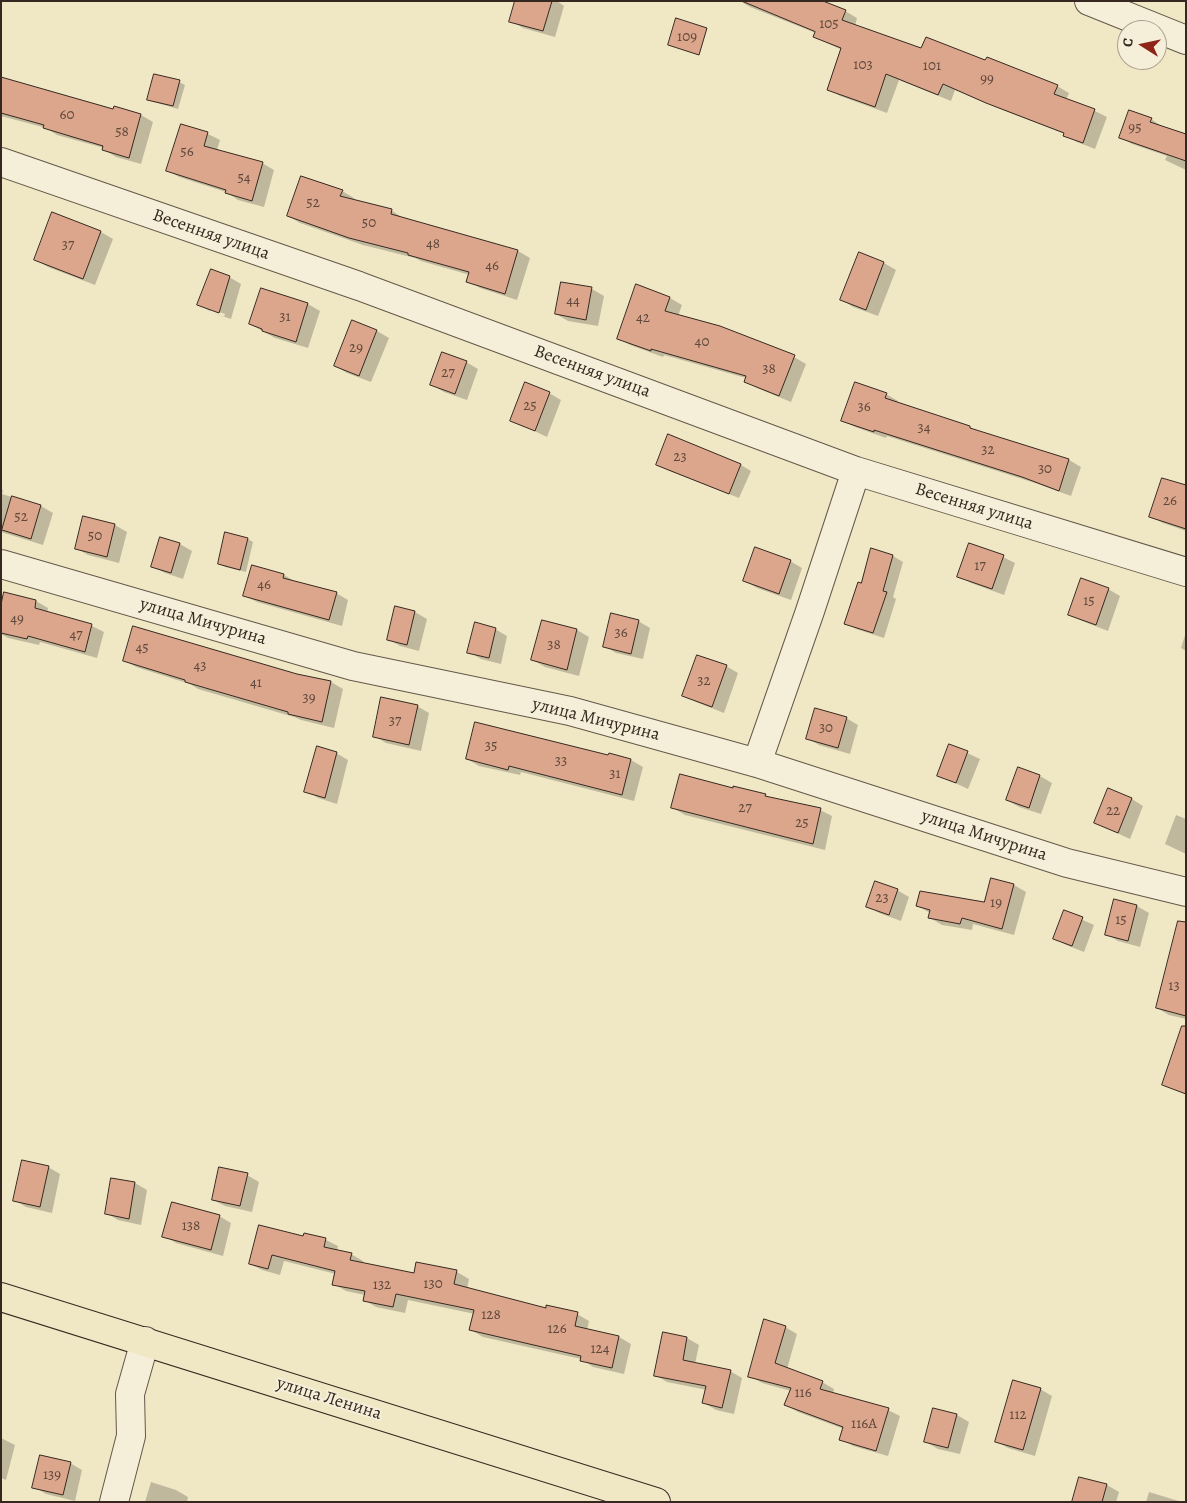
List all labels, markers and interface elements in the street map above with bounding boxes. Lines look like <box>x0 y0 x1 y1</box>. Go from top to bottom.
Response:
house number: 105 <box>819 15 839 33</box>
north arrow <box>1117 20 1167 70</box>
house number: 109 <box>677 28 697 46</box>
text: С <box>1118 37 1138 48</box>
house number: 103 <box>853 56 873 74</box>
house number: 101 <box>923 57 941 75</box>
house number: 99 <box>980 70 994 88</box>
house number: 60 <box>60 106 74 124</box>
house number: 95 <box>1128 119 1142 137</box>
house number: 58 <box>115 123 129 141</box>
house number: 56 <box>180 143 194 161</box>
house number: 54 <box>237 169 251 187</box>
house number: 52 <box>306 194 320 212</box>
street label: Весенняя улица <box>150 205 272 265</box>
house number: 50 <box>362 214 376 232</box>
house number: 48 <box>426 235 440 253</box>
house number: 37 <box>62 236 74 254</box>
house number: 46 <box>485 257 499 275</box>
house number: 44 <box>566 292 580 310</box>
house number: 31 <box>279 308 291 326</box>
house number: 42 <box>636 309 650 327</box>
house number: 40 <box>695 333 709 351</box>
house number: 29 <box>349 339 363 357</box>
street label: Весенняя улица <box>531 341 653 403</box>
house number: 38 <box>762 360 776 378</box>
house number: 27 <box>441 364 455 382</box>
house number: 25 <box>523 397 537 415</box>
house number: 36 <box>857 398 871 416</box>
house number: 34 <box>917 419 931 437</box>
house number: 32 <box>981 441 995 459</box>
house number: 23 <box>673 448 687 466</box>
house number: 30 <box>1038 460 1052 478</box>
street label: Весенняя улица <box>912 479 1036 535</box>
house number: 26 <box>1163 492 1177 510</box>
house number: 52 <box>14 508 28 526</box>
house number: 50 <box>88 527 102 545</box>
house number: 17 <box>974 557 986 575</box>
house number: 46 <box>257 576 271 594</box>
house number: 15 <box>1083 592 1095 610</box>
street label: улица Мичурина <box>137 594 269 650</box>
house number: 49 <box>10 610 24 628</box>
house number: 36 <box>614 624 628 642</box>
house number: 47 <box>69 626 83 644</box>
house number: 38 <box>547 636 561 654</box>
house number: 45 <box>135 639 149 657</box>
house number: 43 <box>193 657 207 675</box>
house number: 32 <box>697 672 711 690</box>
house number: 41 <box>250 674 262 692</box>
house number: 39 <box>302 689 316 707</box>
street label: улица Мичурина <box>530 694 662 746</box>
house number: 37 <box>389 712 401 730</box>
house number: 30 <box>819 719 833 737</box>
house number: 35 <box>485 737 497 755</box>
house number: 33 <box>555 752 567 770</box>
house number: 31 <box>609 765 621 783</box>
house number: 27 <box>738 799 752 817</box>
house number: 22 <box>1106 802 1120 820</box>
street label: улица Мичурина <box>919 806 1049 866</box>
house number: 25 <box>795 814 809 832</box>
house number: 23 <box>875 889 889 907</box>
house number: 19 <box>990 894 1002 912</box>
house number: 15 <box>1115 911 1127 929</box>
house number: 13 <box>1168 977 1180 995</box>
house number: 138 <box>182 1217 200 1235</box>
house number: 130 <box>423 1275 443 1293</box>
house number: 132 <box>373 1276 391 1294</box>
house number: 128 <box>481 1306 501 1324</box>
house number: 126 <box>547 1320 567 1338</box>
house number: 124 <box>590 1340 610 1358</box>
street label: улица Ленина <box>274 1373 384 1425</box>
house number: 116 <box>794 1384 812 1402</box>
house number: 112 <box>1009 1406 1027 1424</box>
house number: 116А <box>851 1415 877 1433</box>
house number: 139 <box>43 1466 61 1484</box>

